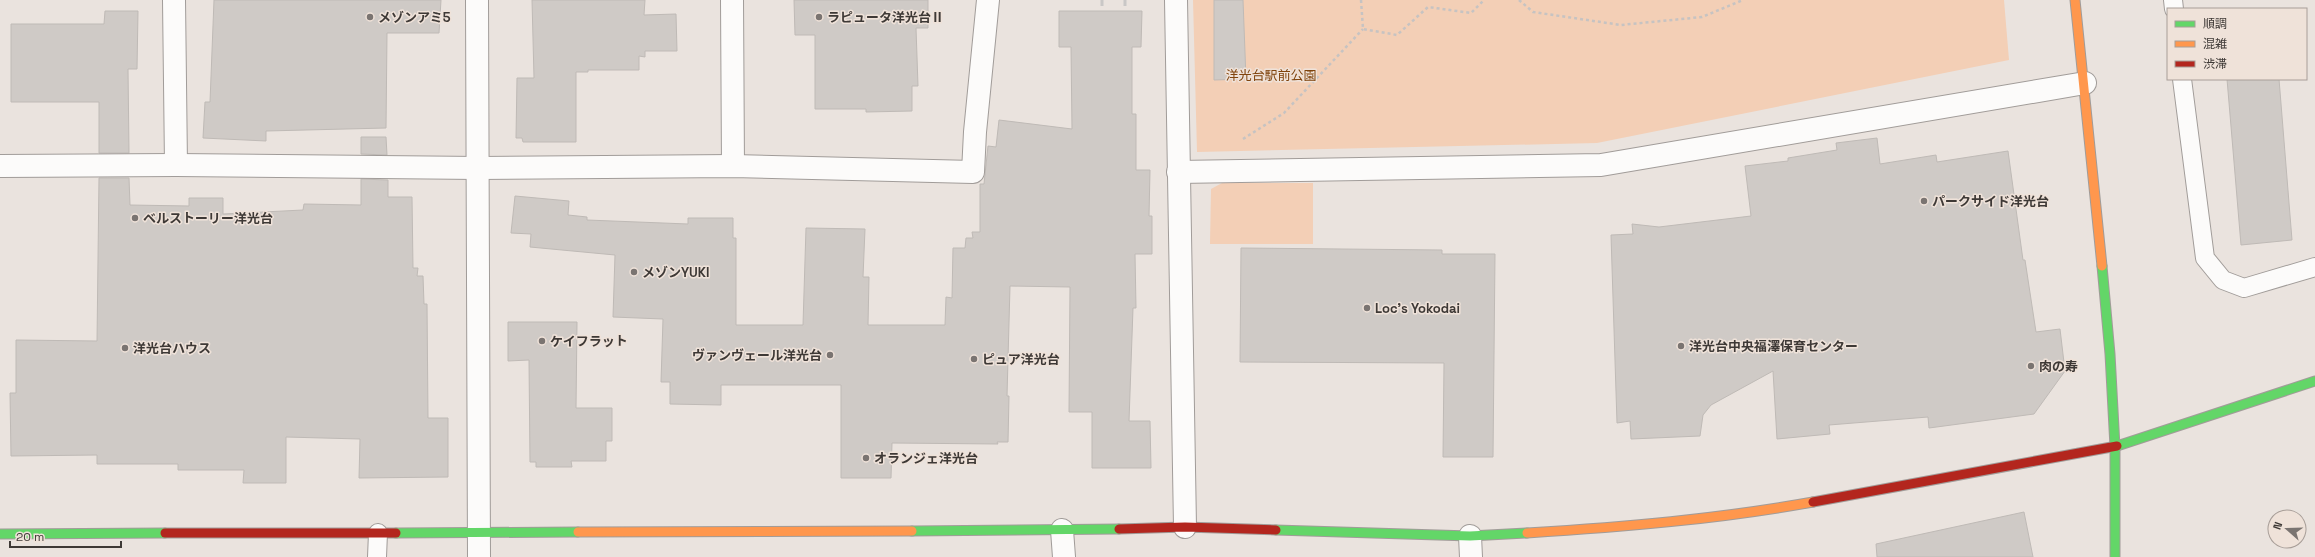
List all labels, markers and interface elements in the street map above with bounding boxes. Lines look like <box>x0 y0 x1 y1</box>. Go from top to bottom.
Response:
legend <box>2167 8 2307 80</box>
place label: メゾンアミ5 <box>378 9 451 26</box>
place label: ラピュータ洋光台Ⅱ <box>827 9 944 26</box>
marker: メゾンアミ5 <box>365 12 375 22</box>
marker: ラピュータ洋光台Ⅱ <box>814 12 824 22</box>
text: 順調 <box>2203 16 2227 32</box>
text: 混雑 <box>2203 36 2227 52</box>
text: 渋滞 <box>2203 56 2227 72</box>
park label: 洋光台駅前公園 <box>1225 67 1317 84</box>
place label: パークサイド洋光台 <box>1932 193 2049 210</box>
marker: パークサイド洋光台 <box>1919 196 1929 206</box>
place label: ベルストーリー洋光台 <box>143 210 273 227</box>
marker: ベルストーリー洋光台 <box>130 213 140 223</box>
place label: メゾンYUKI <box>642 264 709 281</box>
marker: メゾンYUKI <box>629 267 639 277</box>
place label: Loc's Yokodai <box>1375 300 1460 317</box>
marker: Loc's Yokodai <box>1362 303 1372 313</box>
place label: ケイフラット <box>550 333 628 350</box>
marker: ケイフラット <box>537 336 547 346</box>
place label: 洋光台中央福澤保育センター <box>1689 338 1858 355</box>
place label: 洋光台ハウス <box>133 340 211 357</box>
marker: 洋光台中央福澤保育センター <box>1676 341 1686 351</box>
marker: 洋光台ハウス <box>120 343 130 353</box>
place label: ヴァンヴェール洋光台 <box>692 347 822 364</box>
marker: ヴァンヴェール洋光台 <box>825 350 835 360</box>
place label: ピュア洋光台 <box>982 351 1060 368</box>
marker: ピュア洋光台 <box>969 354 979 364</box>
place label: 肉の寿 <box>2039 358 2078 375</box>
marker: 肉の寿 <box>2026 361 2036 371</box>
place label: オランジェ洋光台 <box>874 450 978 467</box>
marker: オランジェ洋光台 <box>861 453 871 463</box>
north arrow <box>2267 509 2307 549</box>
text: N <box>2270 520 2285 531</box>
scale bar <box>10 523 121 549</box>
text: 20 m <box>16 529 44 545</box>

